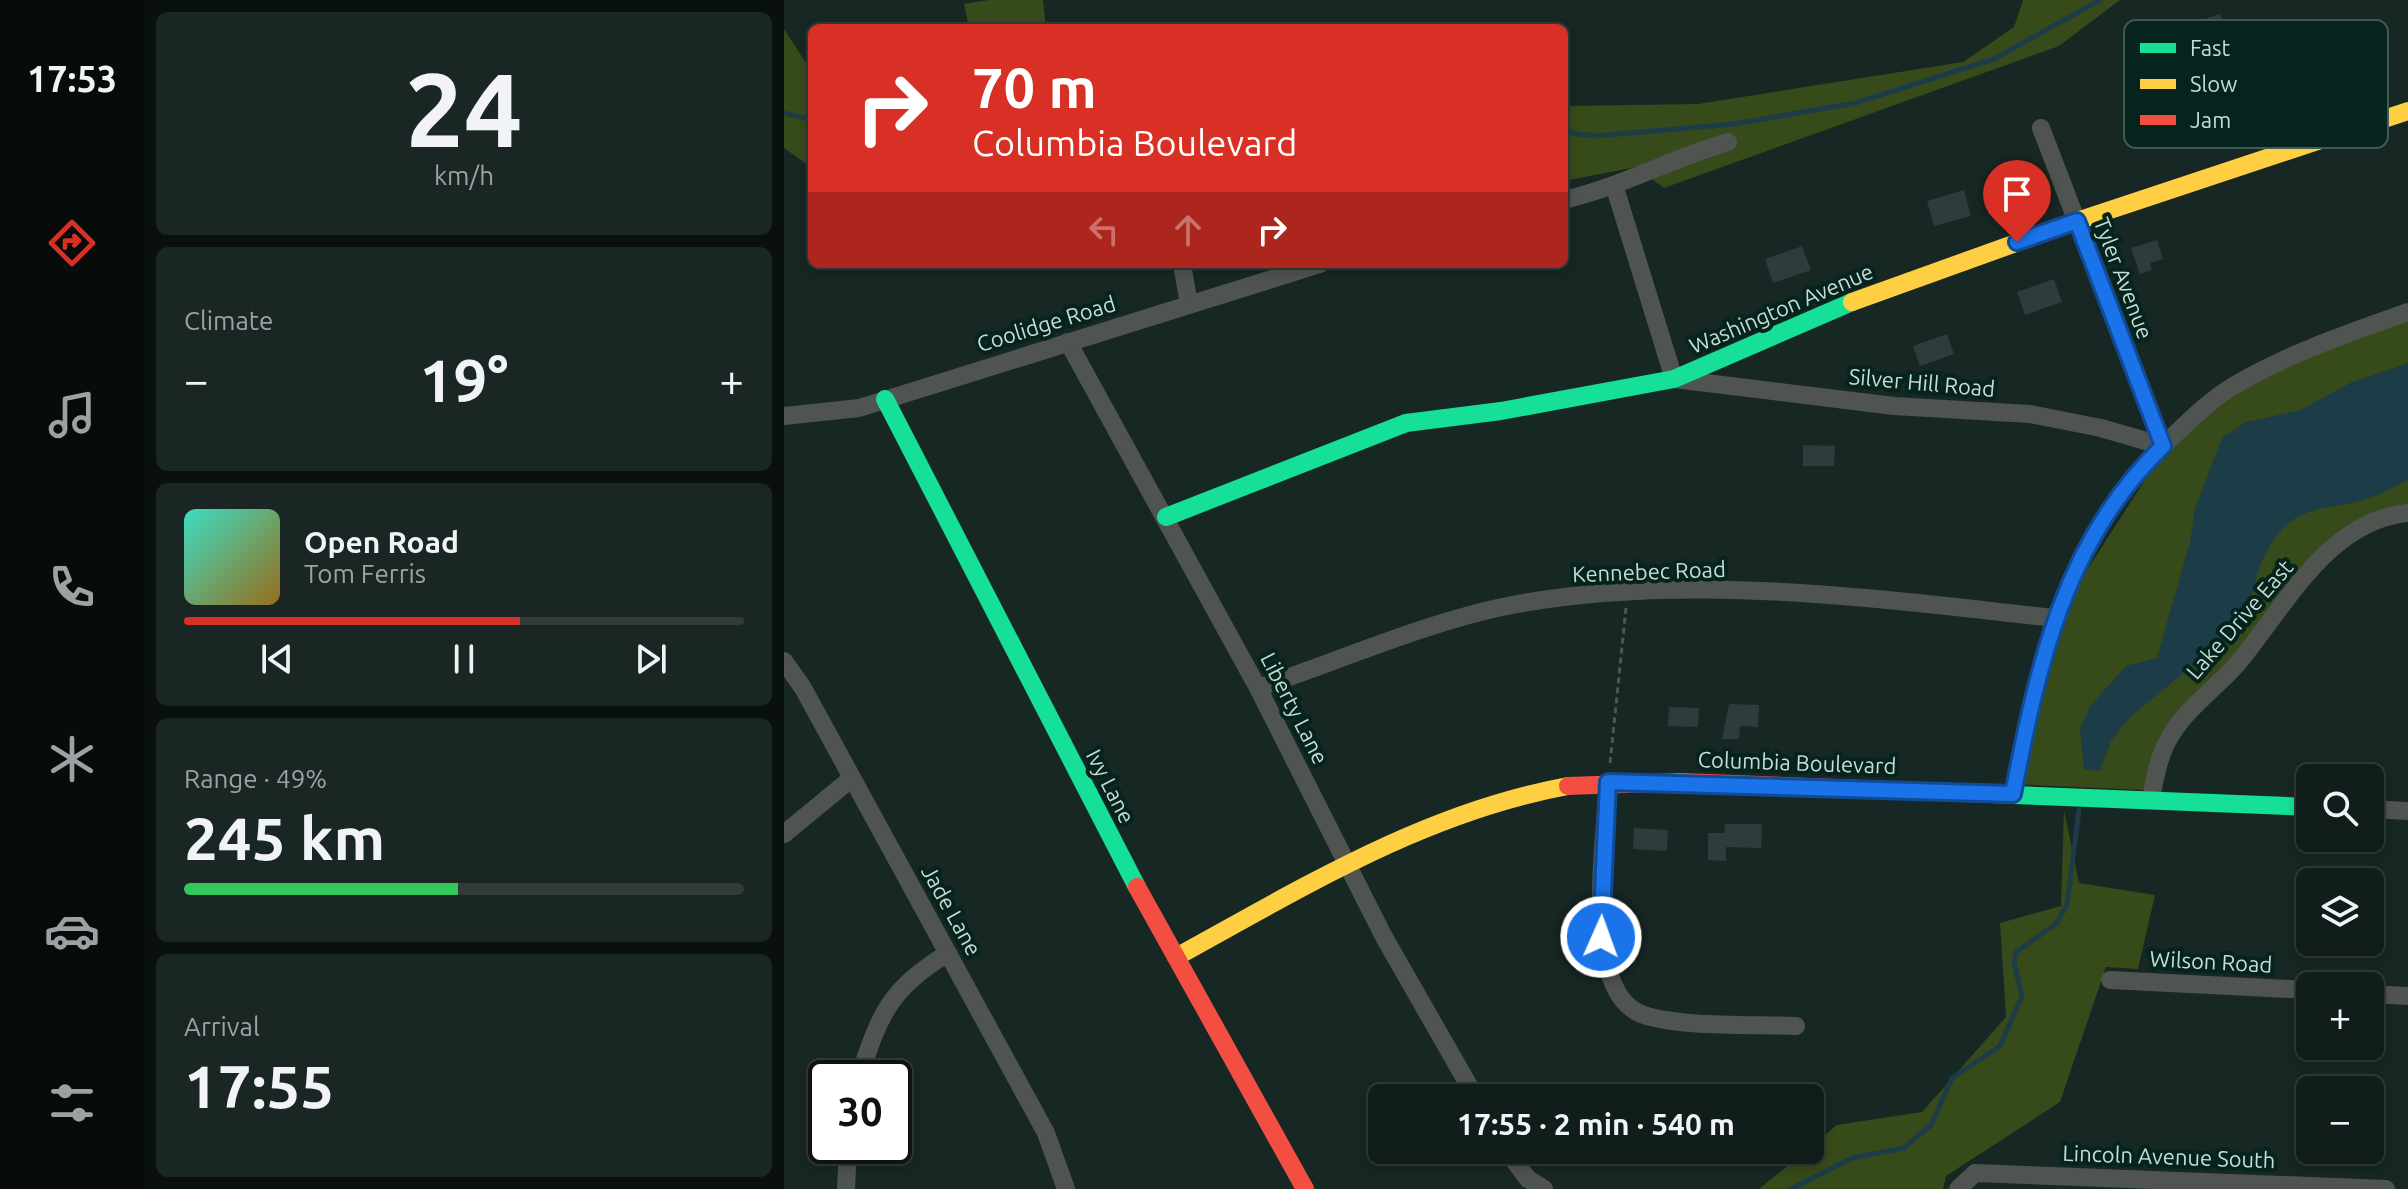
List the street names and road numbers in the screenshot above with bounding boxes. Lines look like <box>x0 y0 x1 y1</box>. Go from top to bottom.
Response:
street label: Tyler Avenue <box>2089 214 2159 342</box>
street label: Washington Avenue <box>1685 258 1877 358</box>
street label: Coolidge Road <box>974 290 1118 356</box>
street label: Silver Hill Road <box>1848 363 1996 401</box>
street label: Lake Drive East <box>2181 554 2298 684</box>
street label: Kennebec Road <box>1572 556 1726 586</box>
street label: Liberty Lane <box>1256 648 1334 768</box>
street label: Ivy Lane <box>1082 745 1140 827</box>
street label: Columbia Boulevard <box>1697 746 1897 778</box>
street label: Jade Lane <box>917 860 987 960</box>
street label: Wilson Road <box>2149 945 2273 977</box>
street label: Lincoln Avenue South <box>2062 1140 2276 1172</box>

